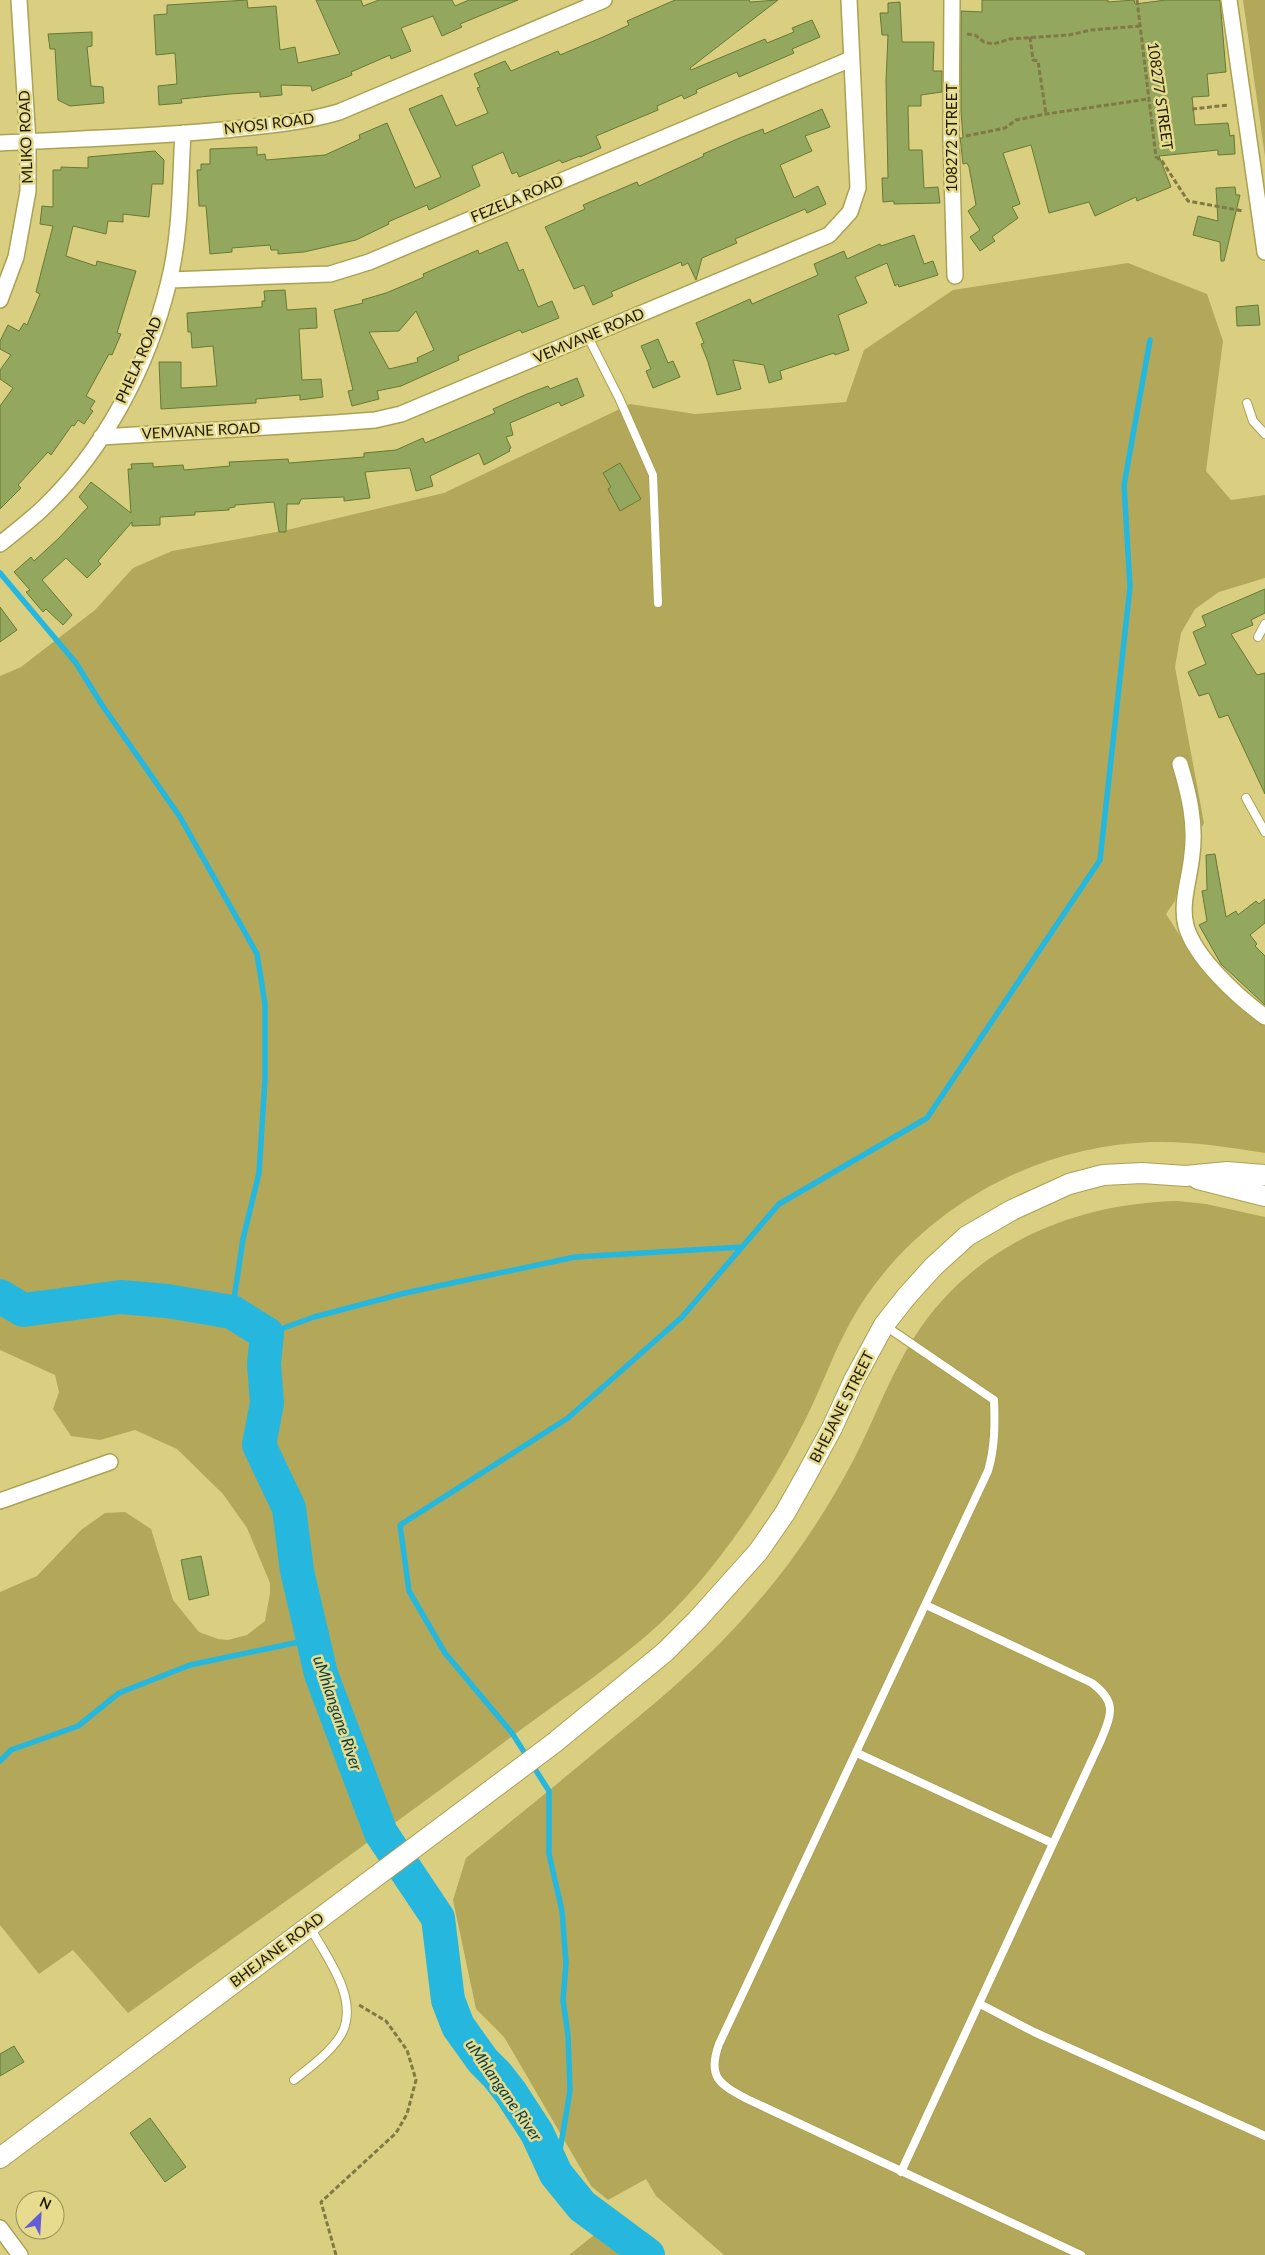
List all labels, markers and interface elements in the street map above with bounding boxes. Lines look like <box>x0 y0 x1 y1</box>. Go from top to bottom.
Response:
street label: 108277 STREET <box>1145 41 1177 151</box>
street label: 108272 STREET <box>942 84 960 192</box>
street label: MLIKO ROAD <box>14 90 36 184</box>
street label: NYOSI ROAD <box>223 109 315 137</box>
street label: FEZELA ROAD <box>468 171 566 226</box>
street label: VEMVANE ROAD <box>530 304 647 367</box>
street label: PHELA ROAD <box>111 313 165 406</box>
street label: VEMVANE ROAD <box>141 418 261 442</box>
street label: BHEJANE STREET <box>805 1348 877 1465</box>
water label: uMhlangane River <box>310 1653 367 1773</box>
street label: BHEJANE ROAD <box>226 1908 327 1990</box>
water label: uMhlangane River <box>462 2035 547 2145</box>
north arrow <box>15 2190 65 2240</box>
text: N <box>37 2193 54 2213</box>

